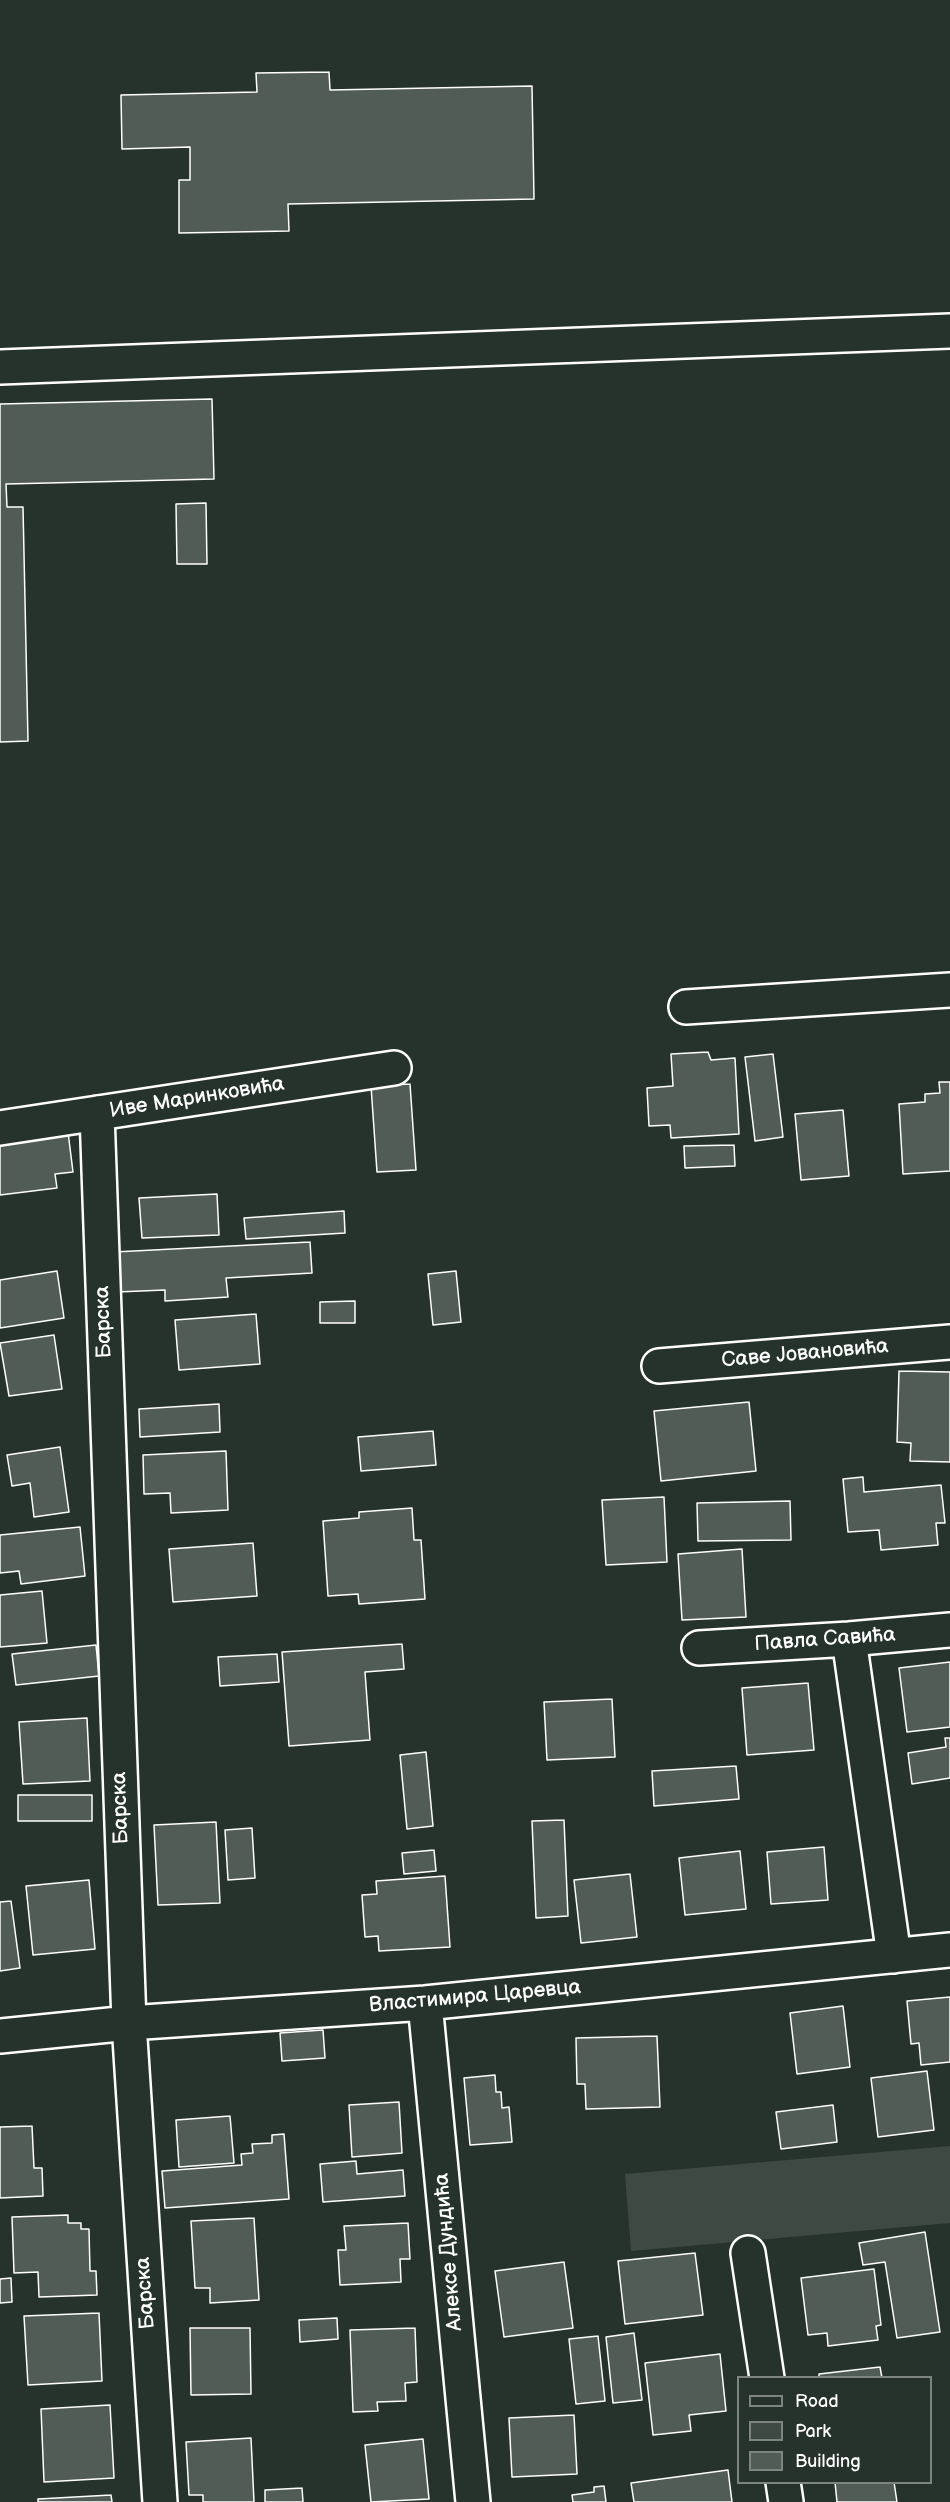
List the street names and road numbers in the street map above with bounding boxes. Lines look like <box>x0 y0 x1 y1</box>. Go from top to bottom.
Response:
street label: Иве Маринковића <box>108 1072 286 1124</box>
street label: Барска <box>90 1285 118 1359</box>
street label: Саве Јовановића <box>720 1334 890 1374</box>
street label: Павла Савића <box>754 1623 896 1657</box>
street label: Барска <box>107 1771 135 1845</box>
street label: Властимира Царевца <box>368 1975 582 2019</box>
street label: Алексе Дундића <box>430 2172 468 2332</box>
street label: Барска <box>131 2256 161 2330</box>

